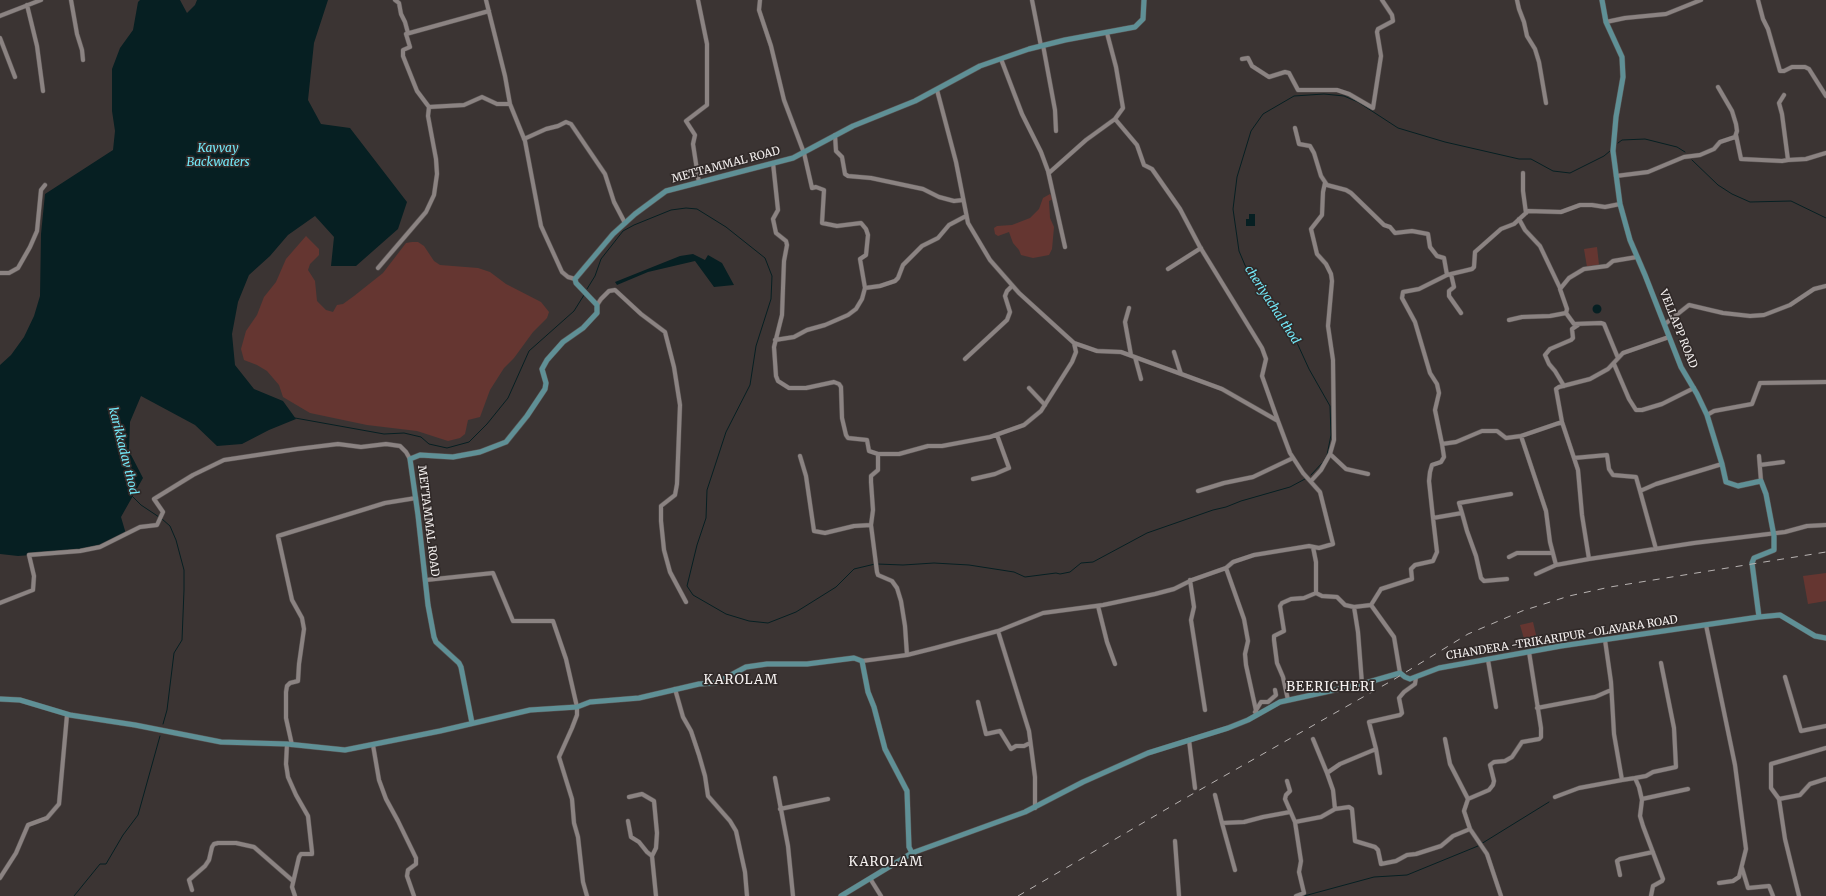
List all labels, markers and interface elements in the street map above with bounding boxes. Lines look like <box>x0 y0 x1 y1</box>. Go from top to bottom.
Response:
water label: Kavvay Backwaters <box>186 142 250 170</box>
street label: METTAMMAL ROAD <box>670 144 782 186</box>
water label: cheriyachal thod <box>1241 263 1303 347</box>
street label: VELLAPP ROAD <box>1656 288 1700 370</box>
water label: karikkadav thod <box>105 406 141 496</box>
street label: METTAMMAL ROAD <box>415 465 441 577</box>
street label: CHANDERA -TRIKARIPUR -OLAVARA ROAD <box>1445 613 1679 663</box>
district label: KAROLAM <box>704 672 778 688</box>
district label: BEERICHERI <box>1286 679 1376 695</box>
district label: KAROLAM <box>849 854 923 870</box>

